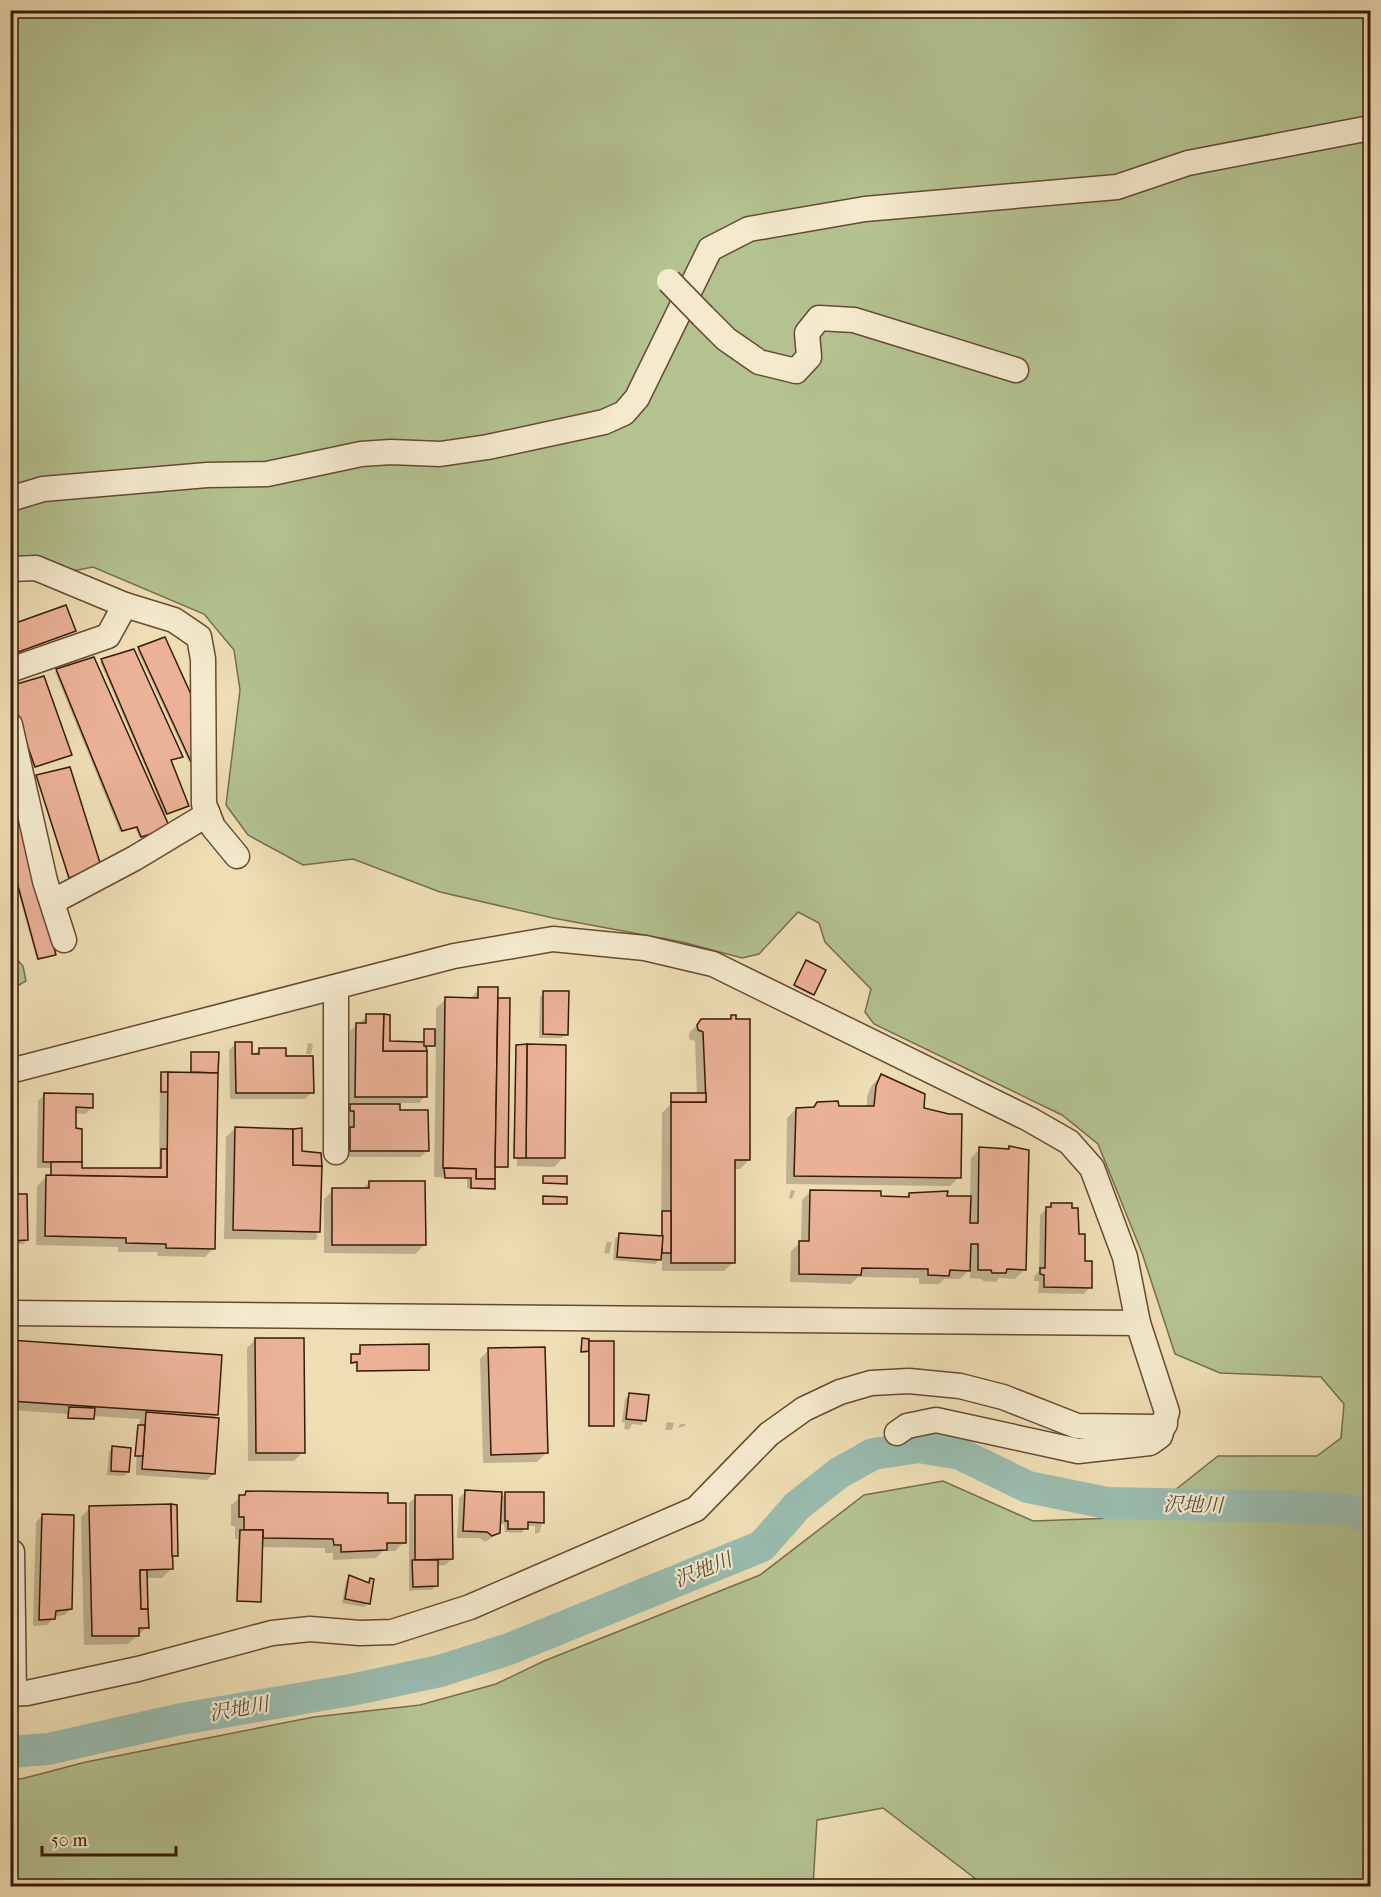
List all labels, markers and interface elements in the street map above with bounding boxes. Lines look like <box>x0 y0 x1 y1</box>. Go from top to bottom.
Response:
water label: 沢地川 <box>1163 1493 1225 1517</box>
water label: 沢地川 <box>671 1547 737 1592</box>
water label: 沢地川 <box>207 1692 273 1726</box>
scale bar <box>42 1819 176 1857</box>
text: 50 m <box>51 1830 88 1851</box>

